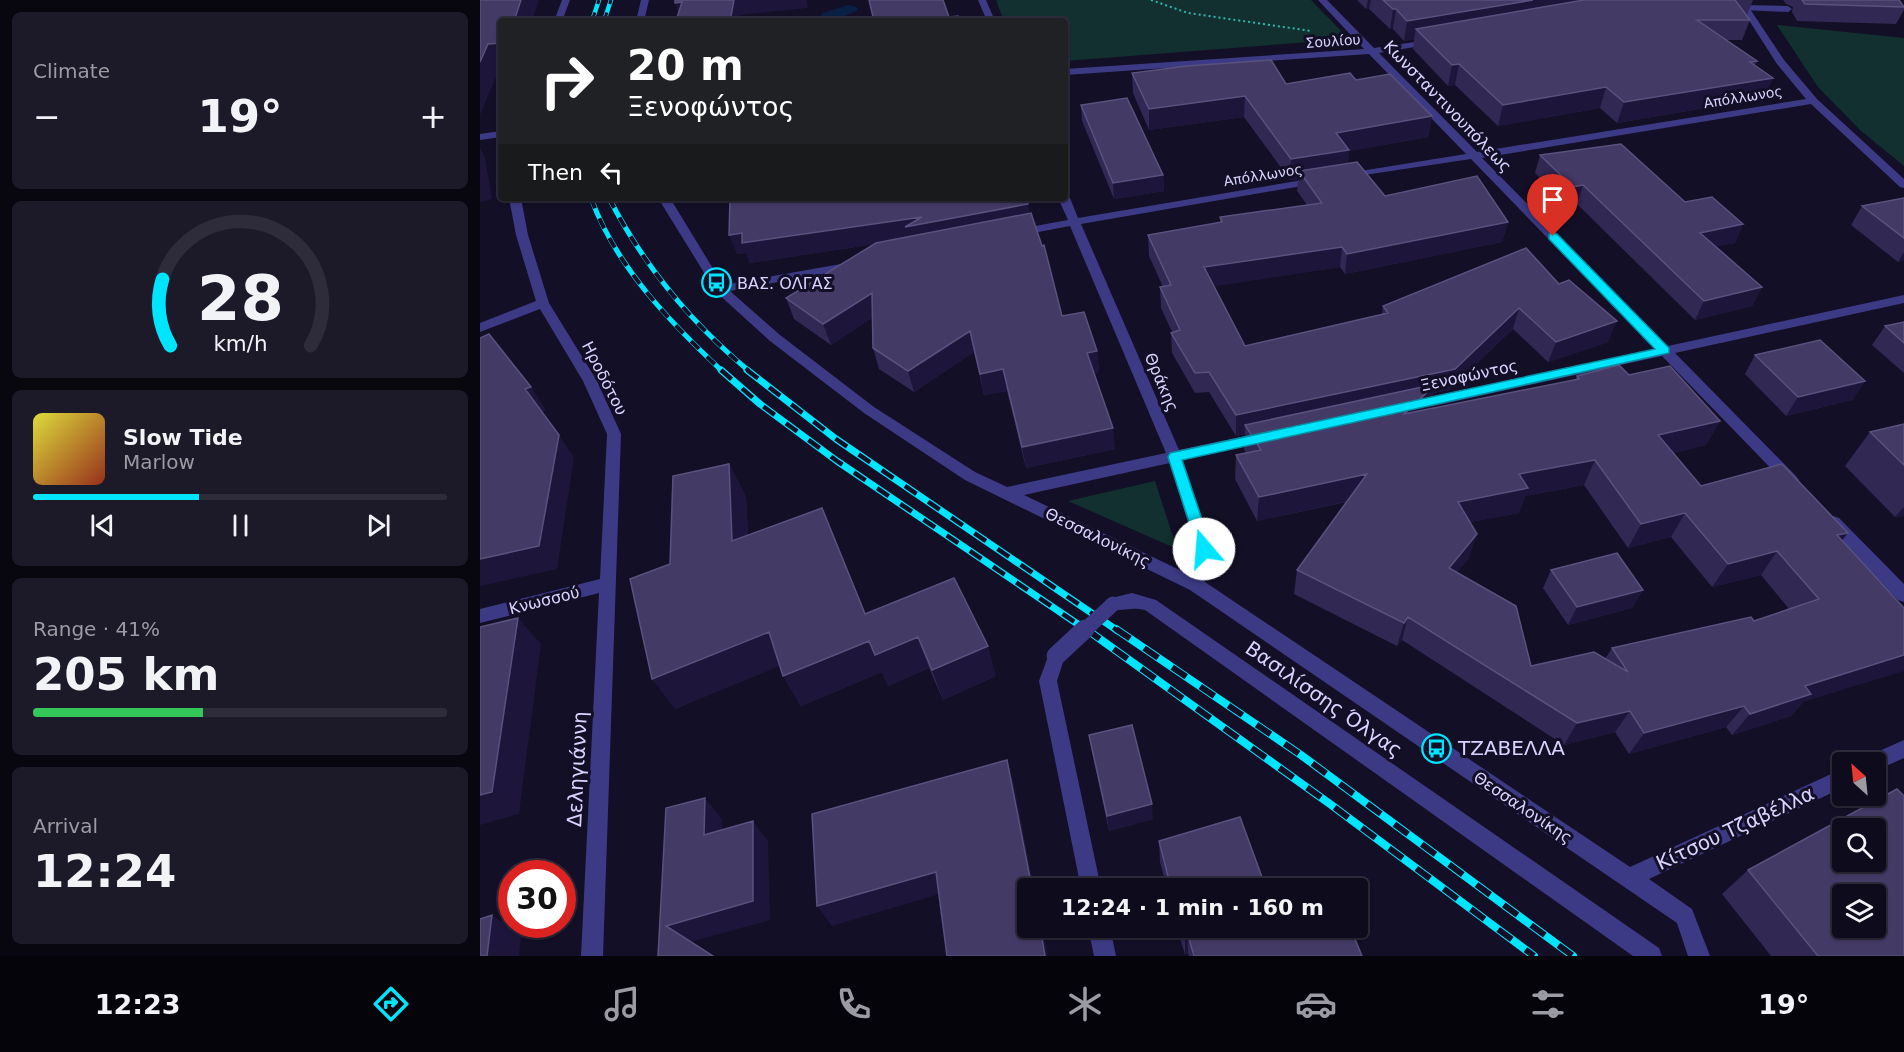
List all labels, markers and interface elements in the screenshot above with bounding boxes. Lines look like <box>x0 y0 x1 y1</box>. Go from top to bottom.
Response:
street label: Σουλίου <box>1305 31 1361 51</box>
street label: Κωνσταντινουπόλεως <box>1380 37 1515 176</box>
text: 20 m <box>627 41 744 90</box>
icon: right <box>528 42 606 120</box>
text: Climate <box>33 59 110 83</box>
street label: Απόλλωνος <box>1703 83 1783 111</box>
text: 19° <box>197 90 283 143</box>
text: Ξενοφώντος <box>627 91 794 122</box>
text: − <box>33 97 61 136</box>
text: + <box>419 97 447 136</box>
icon: left <box>595 156 628 189</box>
text: Then <box>528 160 583 185</box>
street label: Απόλλωνος <box>1223 161 1303 189</box>
pin <box>1527 174 1578 236</box>
icon: arrive <box>1536 183 1569 216</box>
text: 28 <box>197 262 283 335</box>
bus stop icon: ΒΑΣ. ΟΛΓΑΣ <box>700 267 732 299</box>
place label: ΒΑΣ. ΟΛΓΑΣ <box>737 274 833 293</box>
text: km/h <box>213 332 267 357</box>
street label: Ηροδότου <box>578 338 631 418</box>
street label: Θράκης <box>1141 350 1182 415</box>
street label: Ξενοφώντος <box>1419 356 1520 395</box>
text: Slow Tide <box>123 425 243 450</box>
text: Marlow <box>123 450 195 474</box>
street label: Θεσσαλονίκης <box>1042 504 1153 571</box>
icon: previous <box>86 509 119 542</box>
icon: pause <box>224 509 257 542</box>
icon: next <box>362 509 395 542</box>
position arrow <box>1172 517 1236 581</box>
street label: Κνωσσού <box>507 583 581 618</box>
text: Range · 41% <box>33 617 160 641</box>
street label: Βασιλίσσης Όλγας <box>1241 636 1407 762</box>
text: 205 km <box>33 648 219 701</box>
street label: Δεληγιάννη <box>562 711 592 827</box>
bus stop icon: ΤΖΑΒΕΛΛΑ <box>1421 732 1453 764</box>
place label: ΤΖΑΒΕΛΛΑ <box>1457 736 1565 760</box>
north arrow <box>1832 752 1886 806</box>
map controls <box>1832 752 1886 938</box>
street label: Θεσσαλονίκης <box>1470 767 1576 847</box>
street label: Κίτσου Τζαβέλλα <box>1652 781 1818 875</box>
text: Arrival <box>33 814 98 838</box>
button: search <box>1832 818 1886 872</box>
text: 12:24 <box>33 845 176 898</box>
speed limit sign: 30 <box>498 860 576 938</box>
button: layers <box>1832 884 1886 938</box>
text: 12:24 · 1 min · 160 m <box>1061 895 1324 920</box>
icon: directions <box>370 983 412 1025</box>
icon: music <box>601 983 643 1025</box>
icon: phone <box>833 983 875 1025</box>
icon: climate <box>1064 983 1106 1025</box>
icon: car <box>1295 983 1337 1025</box>
icon: filters <box>1527 983 1569 1025</box>
text: 12:23 <box>95 989 181 1020</box>
text: 19° <box>1758 989 1809 1020</box>

